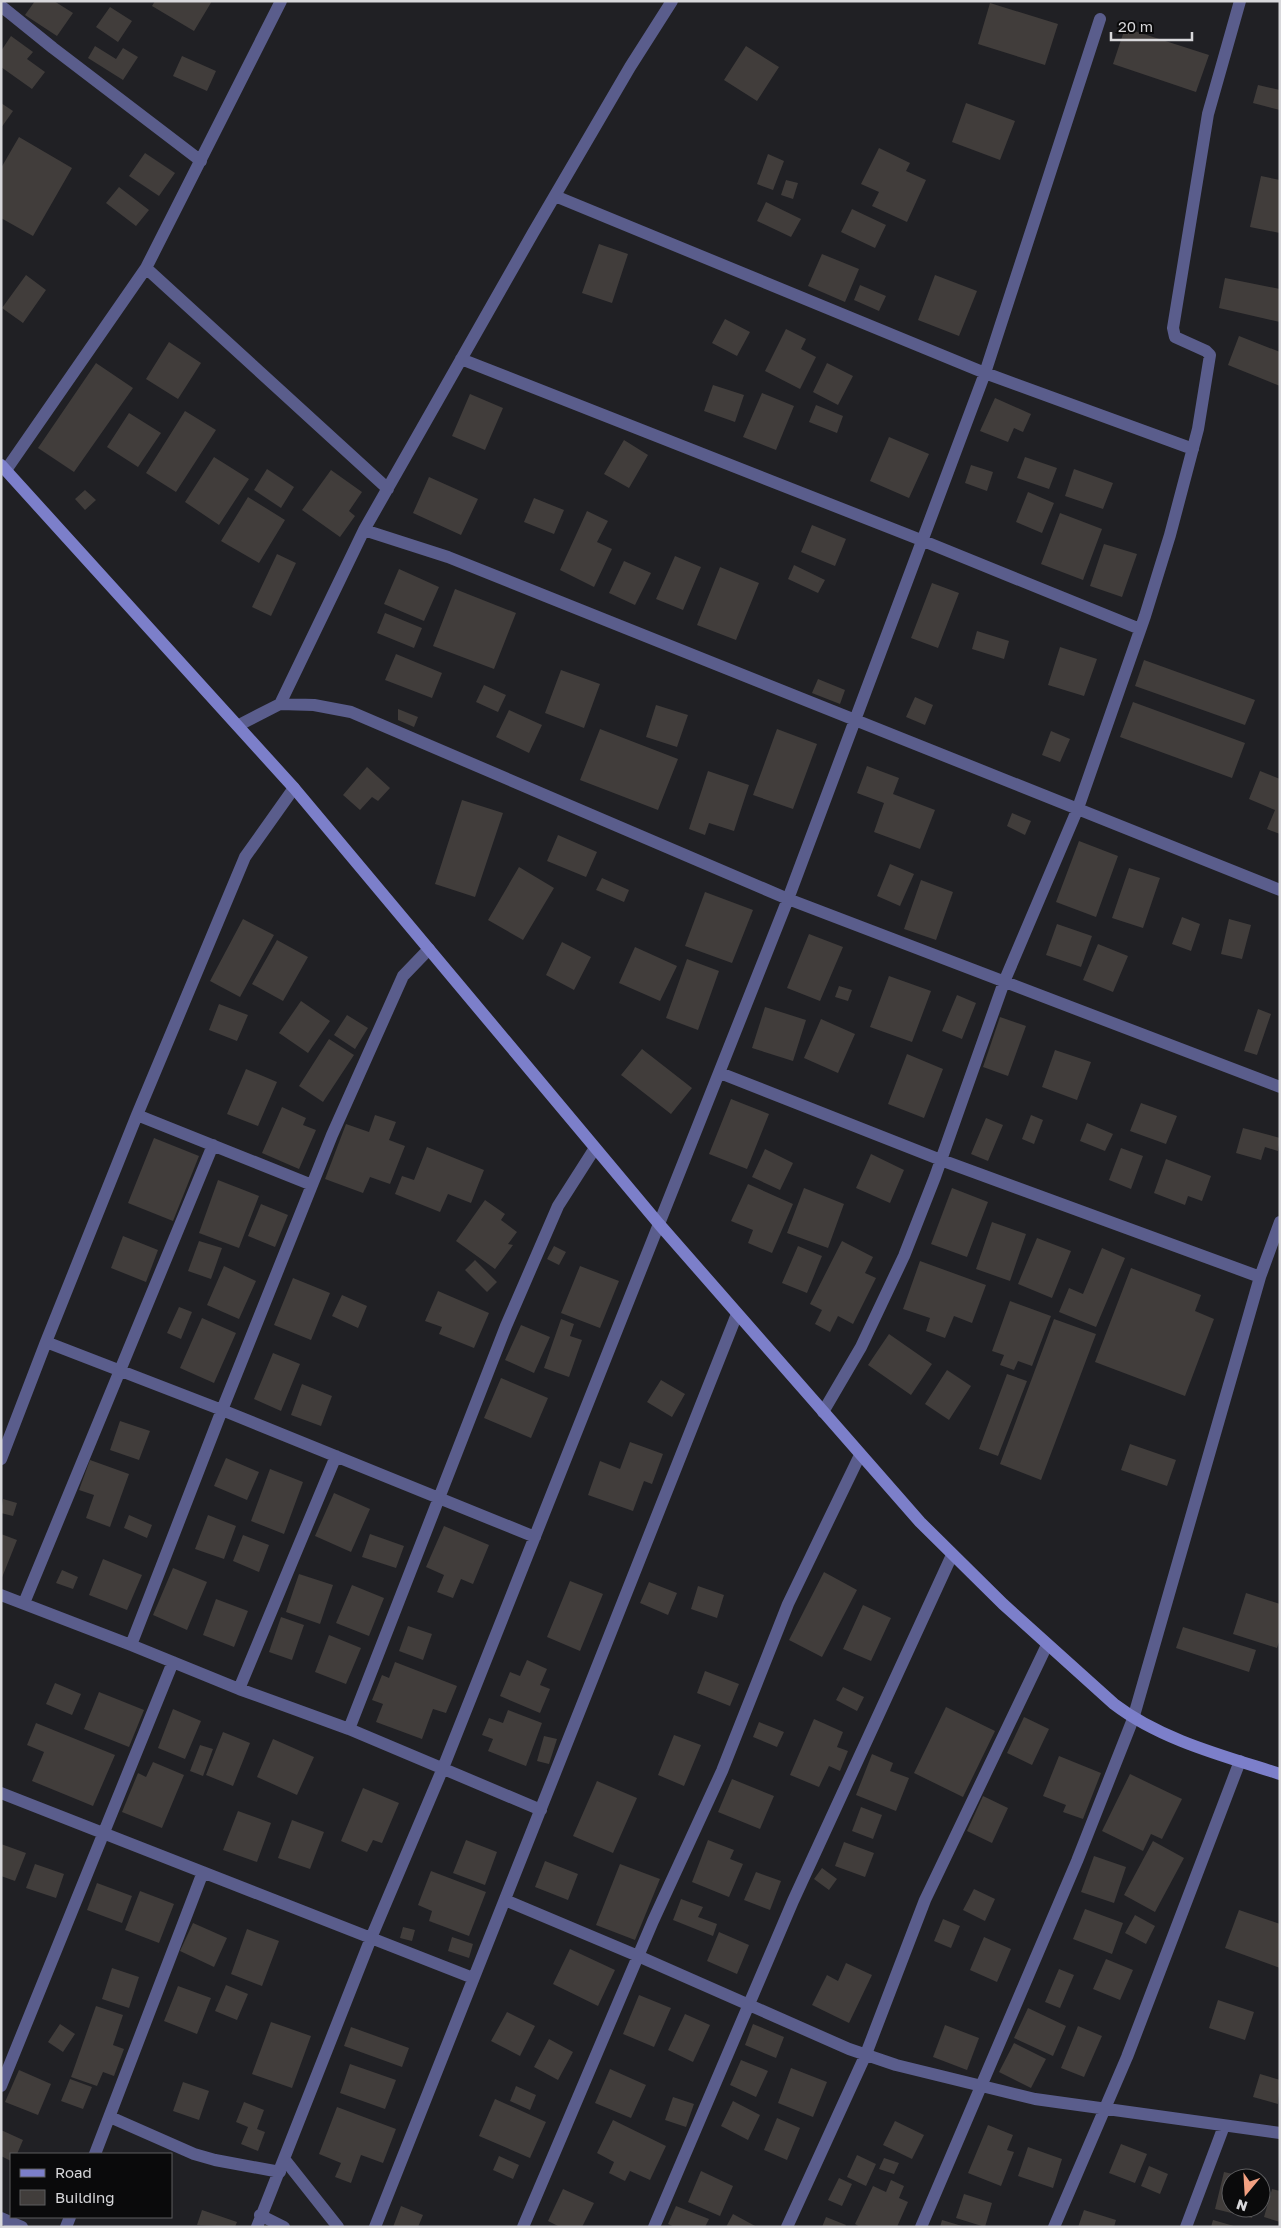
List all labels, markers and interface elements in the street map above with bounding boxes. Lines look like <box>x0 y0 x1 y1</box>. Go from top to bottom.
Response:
scale bar <box>1111 10 1192 42</box>
text: 20 m <box>1118 17 1153 35</box>
legend <box>10 2153 172 2218</box>
text: Road <box>55 2163 92 2181</box>
north arrow <box>1221 2168 1271 2218</box>
text: Building <box>55 2188 115 2206</box>
text: N <box>1234 2196 1250 2216</box>

